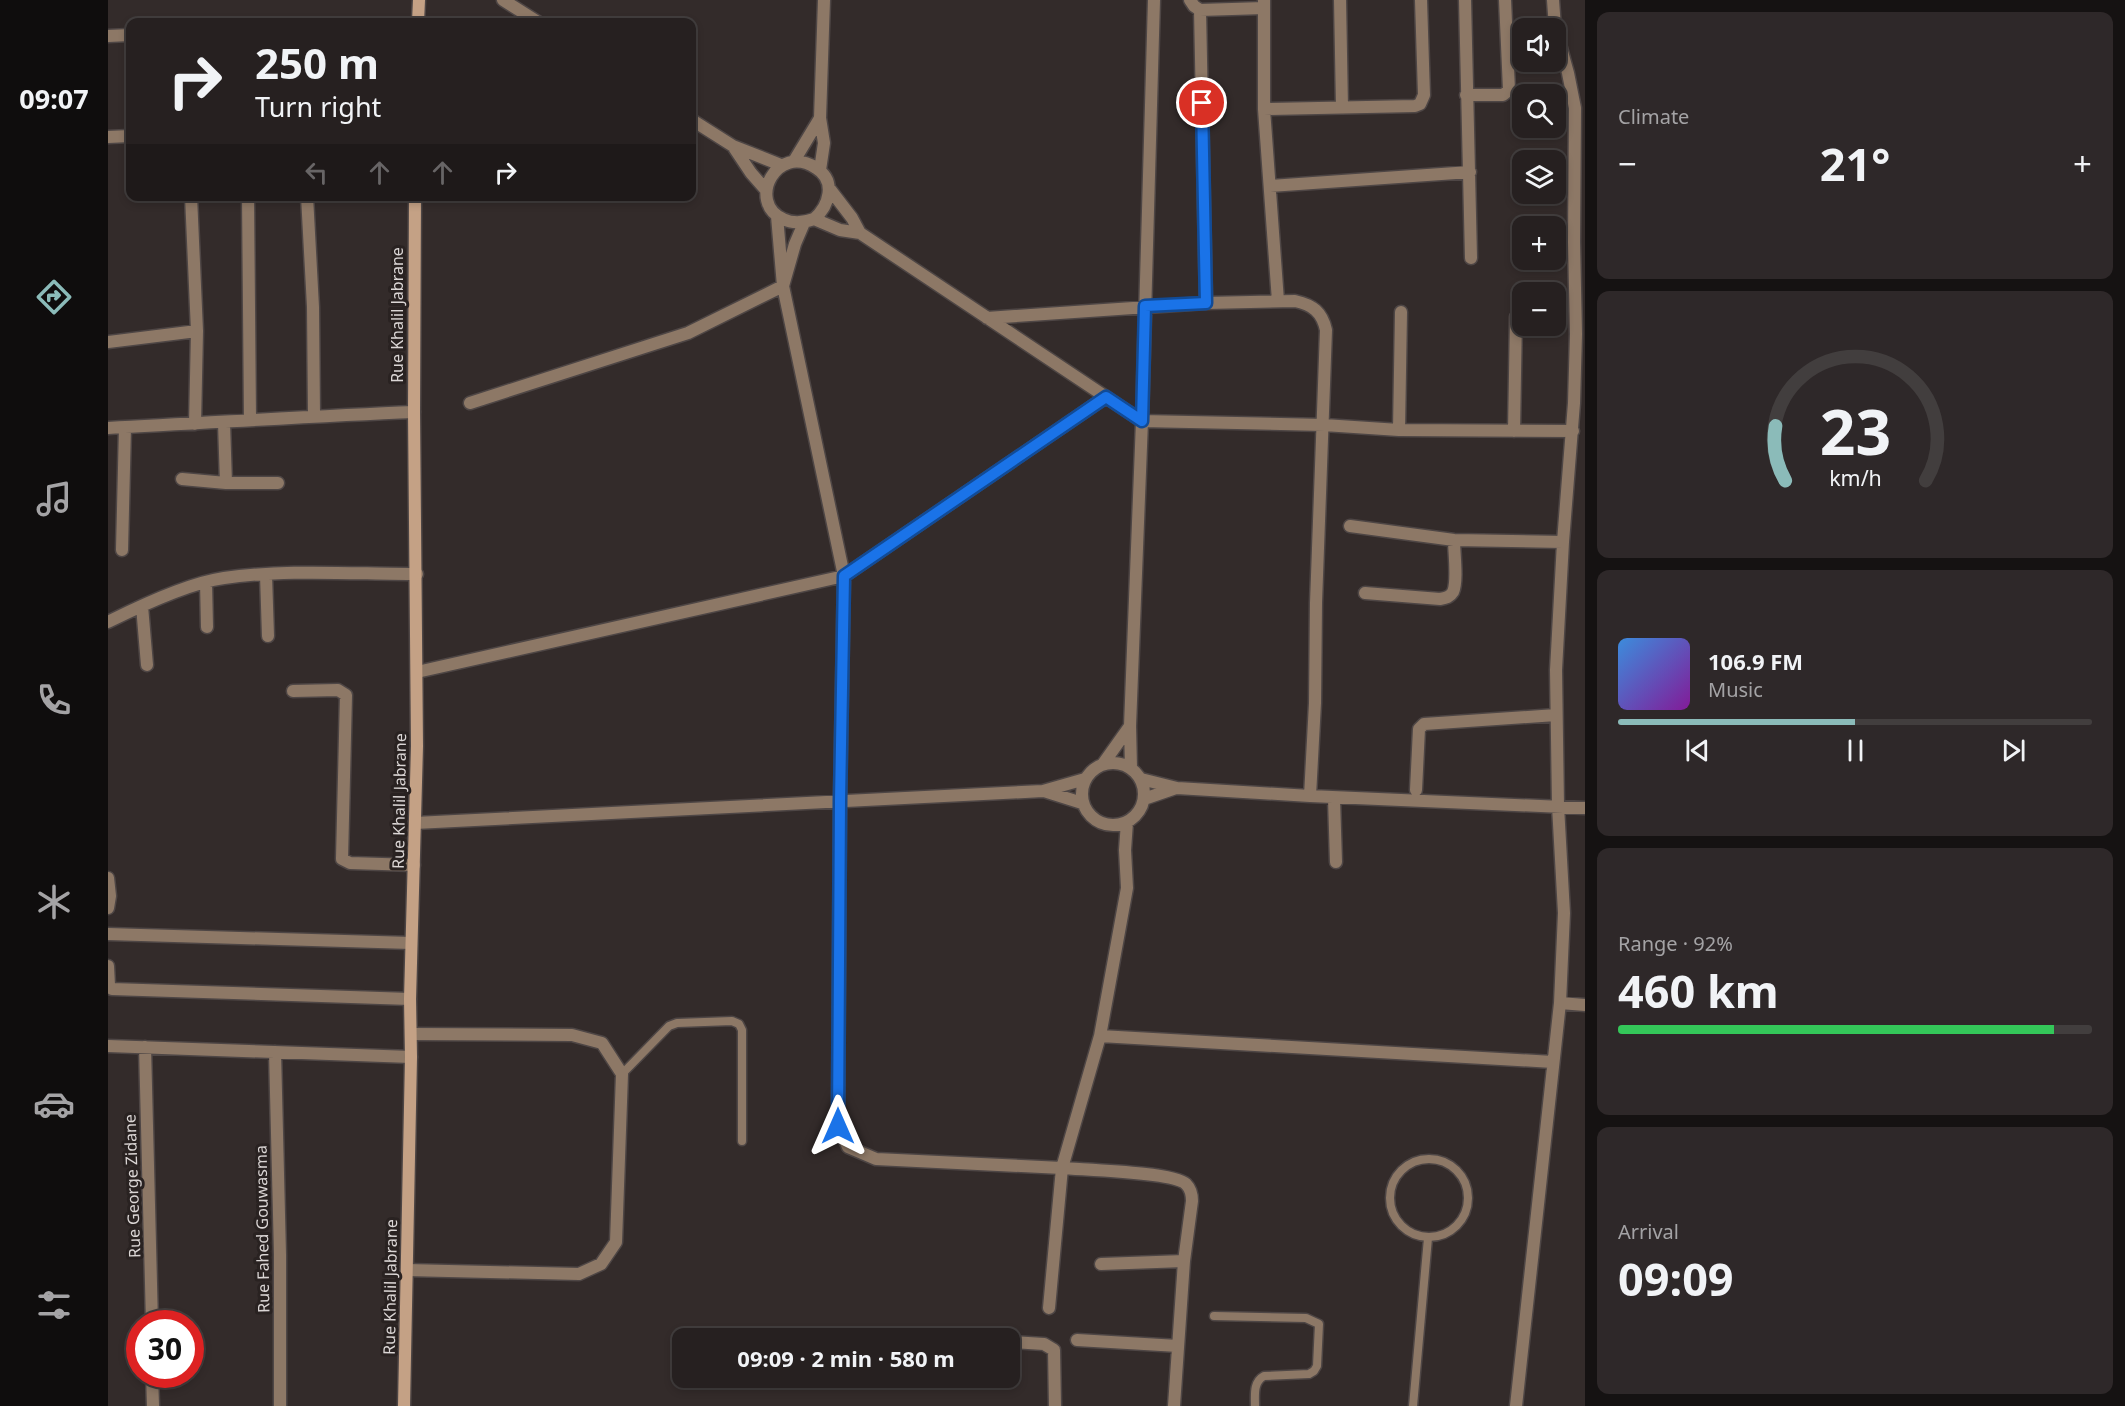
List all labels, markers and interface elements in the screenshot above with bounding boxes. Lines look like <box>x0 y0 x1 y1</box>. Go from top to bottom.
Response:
map controls <box>1512 18 1566 336</box>
button: sound <box>1512 18 1566 72</box>
text: 250 m <box>255 34 379 91</box>
icon: right <box>156 42 234 120</box>
pin <box>1176 77 1227 128</box>
text: 09:07 <box>19 80 89 117</box>
button: search <box>1512 84 1566 138</box>
icon: arrive <box>1185 86 1218 119</box>
text: Turn right <box>255 88 381 125</box>
text: Climate <box>1618 103 1689 130</box>
text: 21° <box>1820 133 1890 194</box>
text: − <box>1618 141 1637 186</box>
text: + <box>2073 141 2092 186</box>
button: layers <box>1512 150 1566 204</box>
icon: left <box>300 156 333 189</box>
icon: ahead <box>363 156 396 189</box>
icon: ahead <box>426 156 459 189</box>
icon: right <box>489 156 522 189</box>
button: + <box>1512 216 1566 270</box>
street label: Rue Khalil Jabrane <box>386 247 408 383</box>
icon: directions <box>33 276 75 318</box>
button: − <box>1512 282 1566 336</box>
text: 23 <box>1819 388 1891 473</box>
text: km/h <box>1829 464 1881 493</box>
icon: music <box>33 478 75 520</box>
text: 106.9 FM <box>1708 646 1803 676</box>
text: Music <box>1708 676 1763 703</box>
icon: phone <box>33 679 75 721</box>
street label: Rue Khalil Jabrane <box>387 733 411 869</box>
icon: previous <box>1681 734 1714 767</box>
icon: pause <box>1839 734 1872 767</box>
icon: next <box>1997 734 2030 767</box>
icon: climate <box>33 881 75 923</box>
text: Range · 92% <box>1618 930 1733 957</box>
text: 460 km <box>1618 960 1779 1021</box>
icon: car <box>33 1083 75 1125</box>
position arrow <box>806 1094 870 1158</box>
street label: Rue George Zidane <box>118 1114 146 1258</box>
street label: Rue Fahed Gouwasma <box>250 1145 274 1313</box>
text: Arrival <box>1618 1218 1679 1245</box>
street label: Rue Khalil Jabrane <box>378 1219 402 1355</box>
text: 09:09 <box>1618 1248 1734 1309</box>
icon: filters <box>33 1284 75 1326</box>
speed limit sign: 30 <box>126 1310 204 1388</box>
text: 09:09 · 2 min · 580 m <box>737 1343 955 1373</box>

